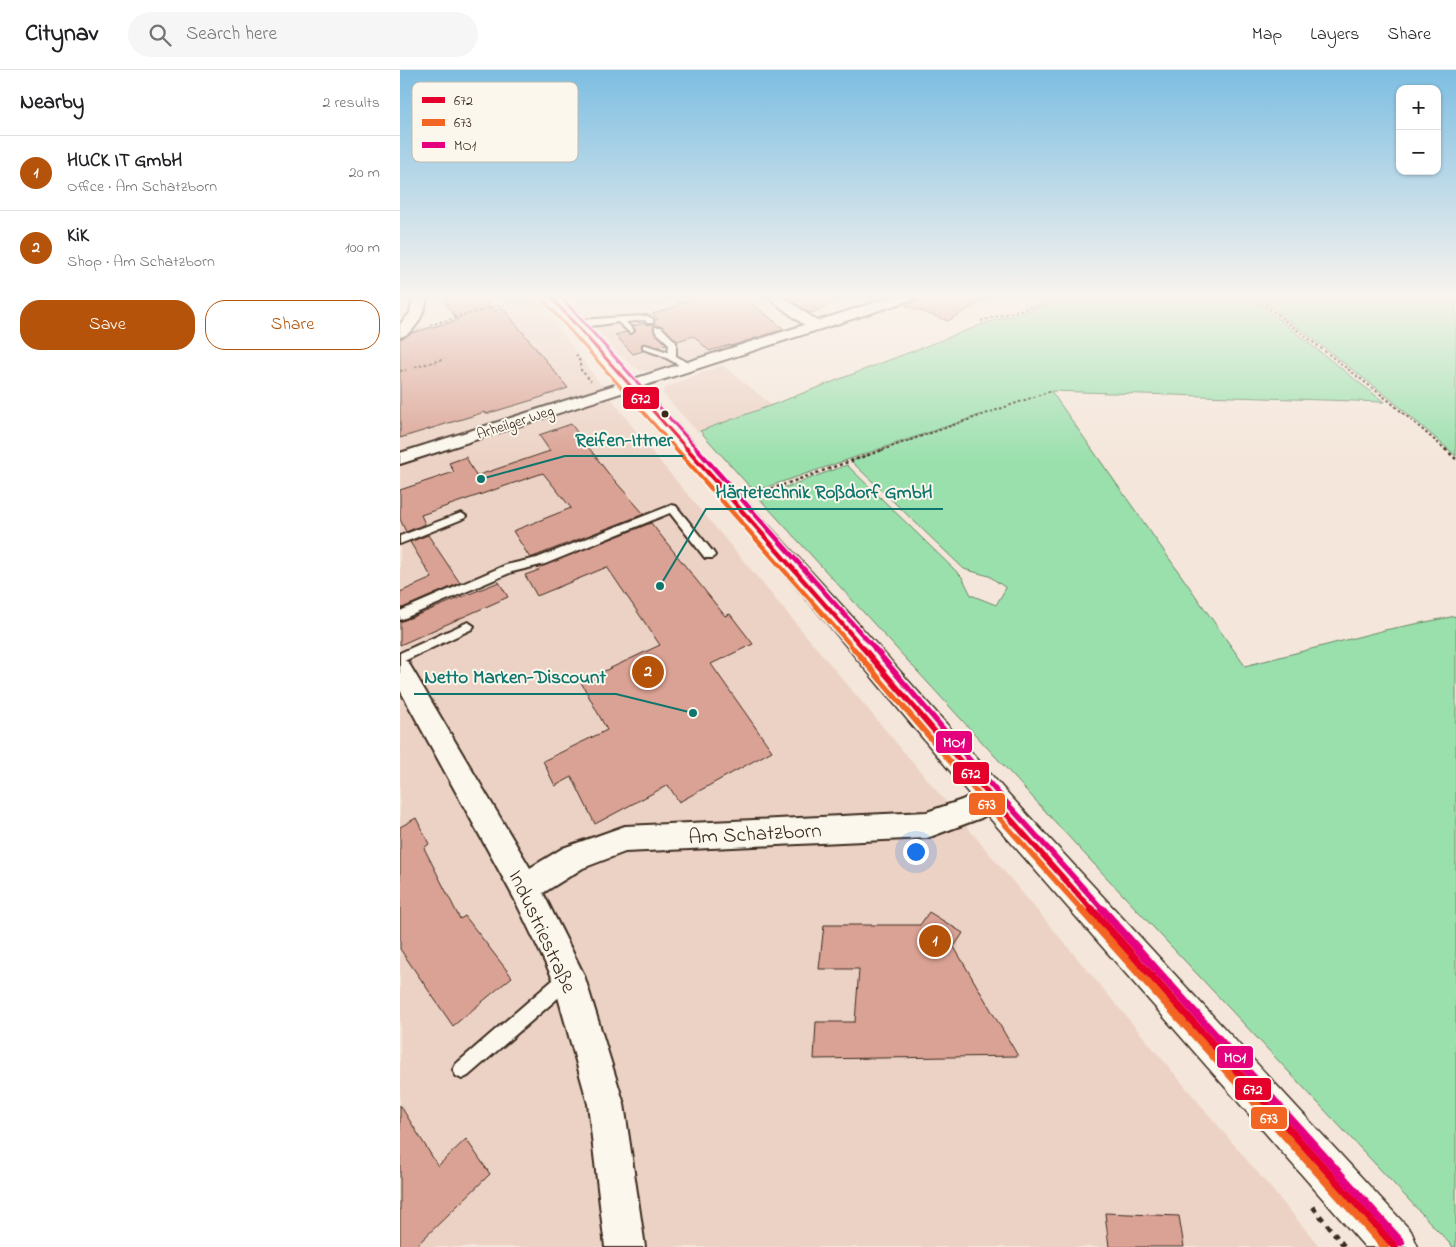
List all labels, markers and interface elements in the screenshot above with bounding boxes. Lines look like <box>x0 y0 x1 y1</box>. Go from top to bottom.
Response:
search box <box>128 12 478 57</box>
text: Citynav <box>25 17 98 52</box>
icon: search <box>146 21 174 49</box>
text: Search here <box>186 21 277 48</box>
text: Map <box>1252 22 1282 48</box>
text: Layers <box>1310 22 1360 48</box>
text: Share <box>1388 22 1431 48</box>
legend <box>412 82 578 162</box>
map controls <box>1396 85 1441 175</box>
button: + <box>1396 85 1441 130</box>
text: Nearby <box>20 88 84 118</box>
text: 2 results <box>322 91 380 115</box>
text: 672 <box>454 91 473 112</box>
text: 673 <box>454 113 472 134</box>
button: − <box>1396 130 1441 175</box>
text: MO1 <box>454 136 477 157</box>
text: HUCK IT GmbH <box>67 148 182 175</box>
text: 1 <box>33 161 39 185</box>
text: 20 m <box>349 161 380 185</box>
text: Office · Am Schatzborn <box>67 175 217 199</box>
text: KiK <box>67 223 89 250</box>
text: 2 <box>32 236 40 260</box>
text: 100 m <box>345 236 380 260</box>
text: Shop · Am Schatzborn <box>67 250 215 274</box>
button: Save <box>20 300 195 350</box>
button: Share <box>205 300 380 350</box>
line badge: 672 <box>622 386 660 410</box>
text: 672 <box>631 389 650 410</box>
street label: Arheilger Weg <box>474 400 557 447</box>
unlabelled marker <box>660 409 670 419</box>
callout: Reifen-Ittner <box>565 422 683 456</box>
text: Reifen-Ittner <box>575 428 674 455</box>
callout: Härtetechnik Roßdorf GmbH <box>706 475 943 509</box>
text: Härtetechnik Roßdorf GmbH <box>715 480 933 507</box>
pin: 2 <box>632 653 664 691</box>
callout: Netto Marken-Discount <box>414 660 616 694</box>
text: Netto Marken-Discount <box>424 665 606 692</box>
line badge: MO1 <box>935 730 973 754</box>
text: MO1 <box>943 733 966 754</box>
line badge: 672 <box>952 761 990 785</box>
text: 672 <box>961 764 980 785</box>
line badge: 673 <box>968 792 1006 816</box>
text: 673 <box>977 795 996 816</box>
street label: Am Schatzborn <box>688 817 822 853</box>
your location <box>903 839 929 865</box>
street label: Industriestraße <box>500 865 583 999</box>
pin: 1 <box>919 922 951 960</box>
line badge: MO1 <box>1216 1045 1254 1069</box>
text: MO1 <box>1224 1048 1247 1069</box>
line badge: 672 <box>1234 1077 1272 1101</box>
text: 672 <box>1243 1080 1262 1101</box>
line badge: 673 <box>1250 1106 1288 1130</box>
text: 673 <box>1259 1109 1278 1130</box>

